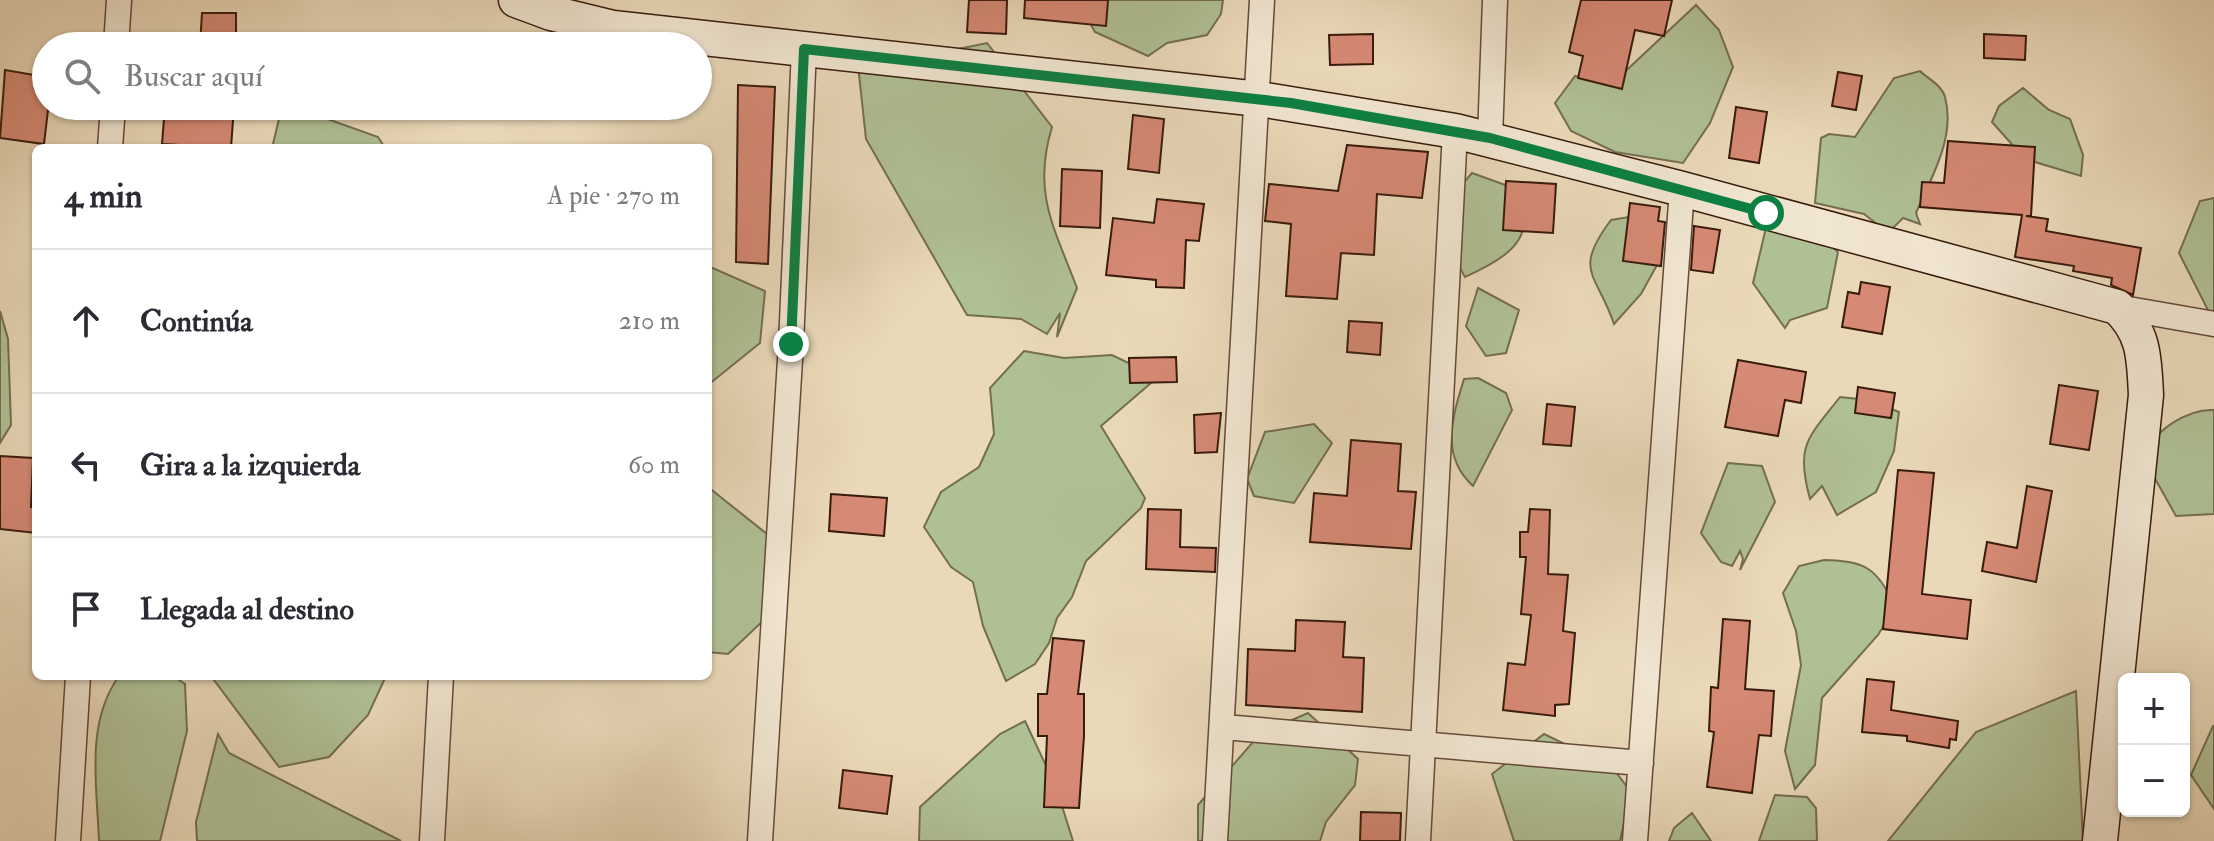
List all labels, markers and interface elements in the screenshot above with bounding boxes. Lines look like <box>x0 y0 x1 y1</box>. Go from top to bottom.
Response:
search box <box>32 32 712 120</box>
icon: search <box>60 54 104 98</box>
text: Buscar aquí <box>124 58 263 95</box>
text: 4 min <box>64 175 142 218</box>
text: A pie · 270 m <box>547 180 680 212</box>
route start <box>1748 195 1784 231</box>
icon: ahead <box>64 299 108 343</box>
text: Continúa <box>140 303 253 340</box>
text: 210 m <box>619 305 680 337</box>
route end <box>773 326 809 362</box>
icon: left <box>64 443 108 487</box>
text: Gira a la izquierda <box>140 447 360 484</box>
text: 60 m <box>628 449 680 481</box>
icon: arrive <box>64 587 108 631</box>
text: Llegada al destino <box>140 591 354 628</box>
map controls <box>2118 673 2190 817</box>
button: + <box>2118 673 2190 745</box>
button: − <box>2118 745 2190 817</box>

